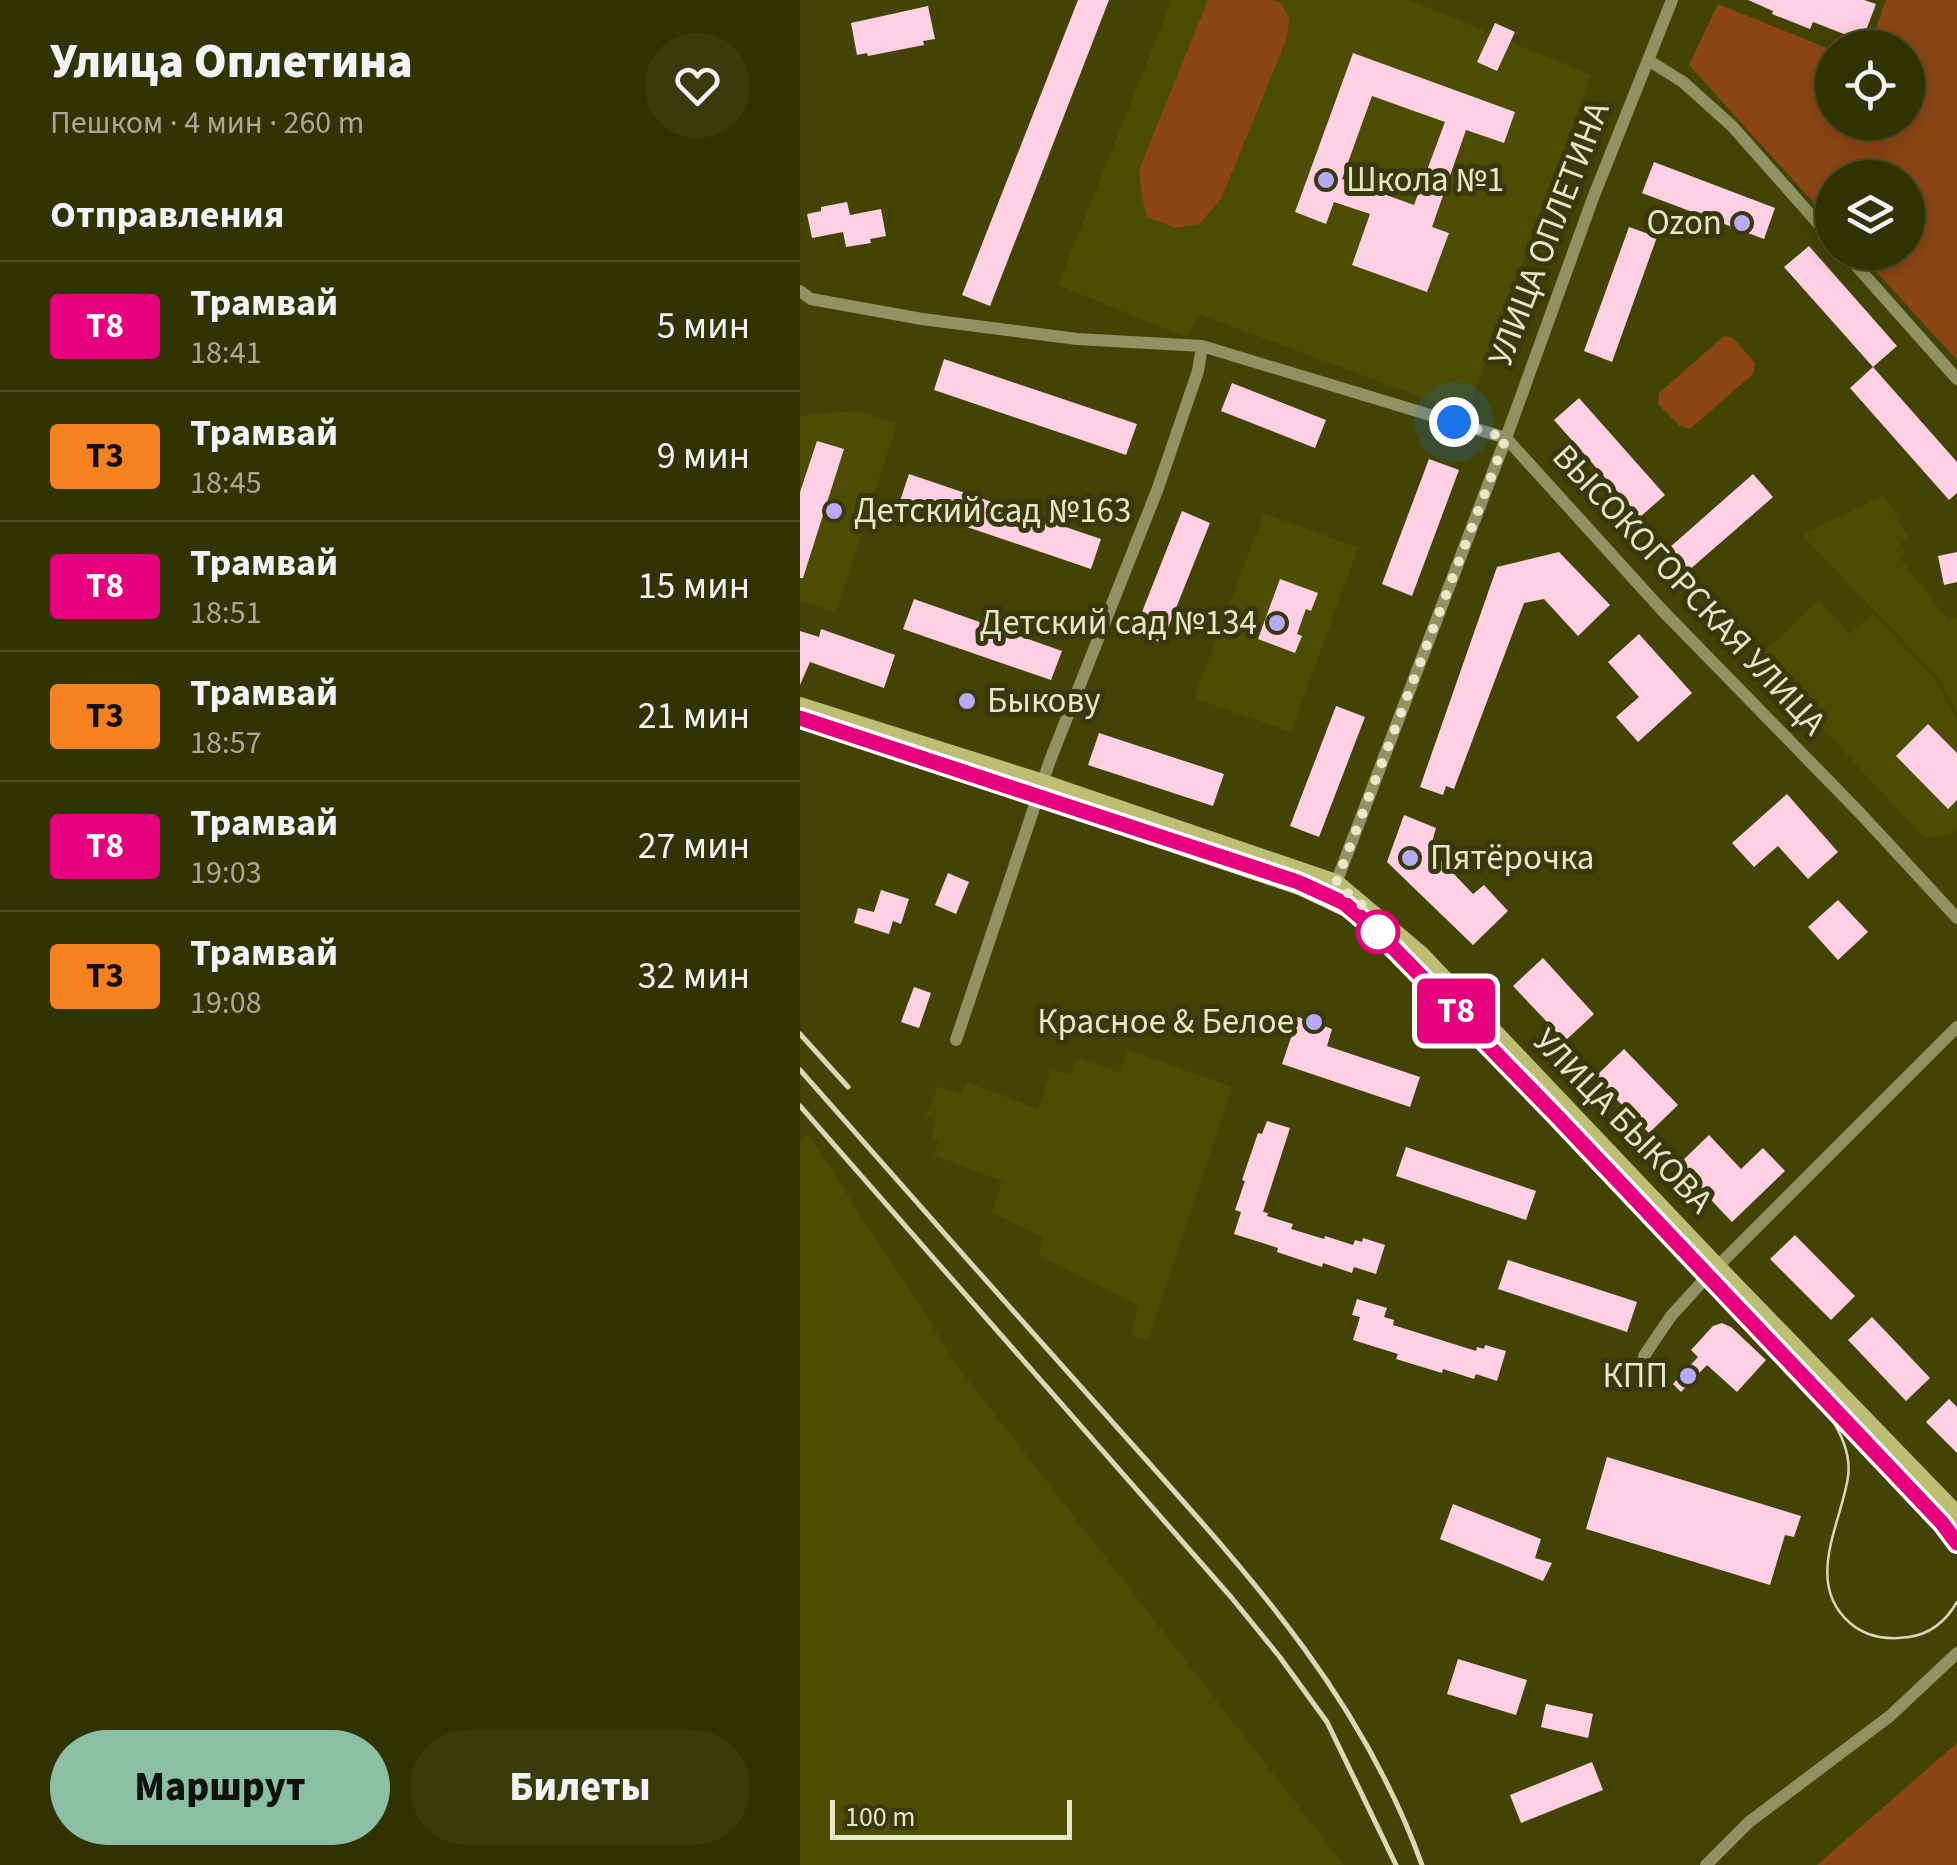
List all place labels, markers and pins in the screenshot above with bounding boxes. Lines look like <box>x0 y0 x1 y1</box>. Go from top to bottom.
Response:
place label: Школа №1 <box>1346 155 1504 205</box>
marker: Школа №1 <box>1315 169 1337 191</box>
place label: Ozon <box>1646 198 1722 248</box>
marker: Ozon <box>1731 212 1753 234</box>
place label: Детский сад №163 <box>854 486 1131 536</box>
marker: Детский сад №163 <box>823 500 845 522</box>
place label: Детский сад №134 <box>980 598 1257 648</box>
marker: Детский сад №134 <box>1266 612 1288 634</box>
place label: Быкову <box>987 676 1101 726</box>
marker: Быкову <box>956 690 978 712</box>
place label: Пятёрочка <box>1430 833 1595 883</box>
marker: Пятёрочка <box>1399 847 1421 869</box>
unlabelled marker <box>1357 911 1399 953</box>
place label: Красное & Белое <box>1037 997 1294 1047</box>
marker: Красное & Белое <box>1303 1011 1325 1033</box>
place label: КПП <box>1603 1351 1668 1401</box>
marker: КПП <box>1677 1365 1699 1387</box>

